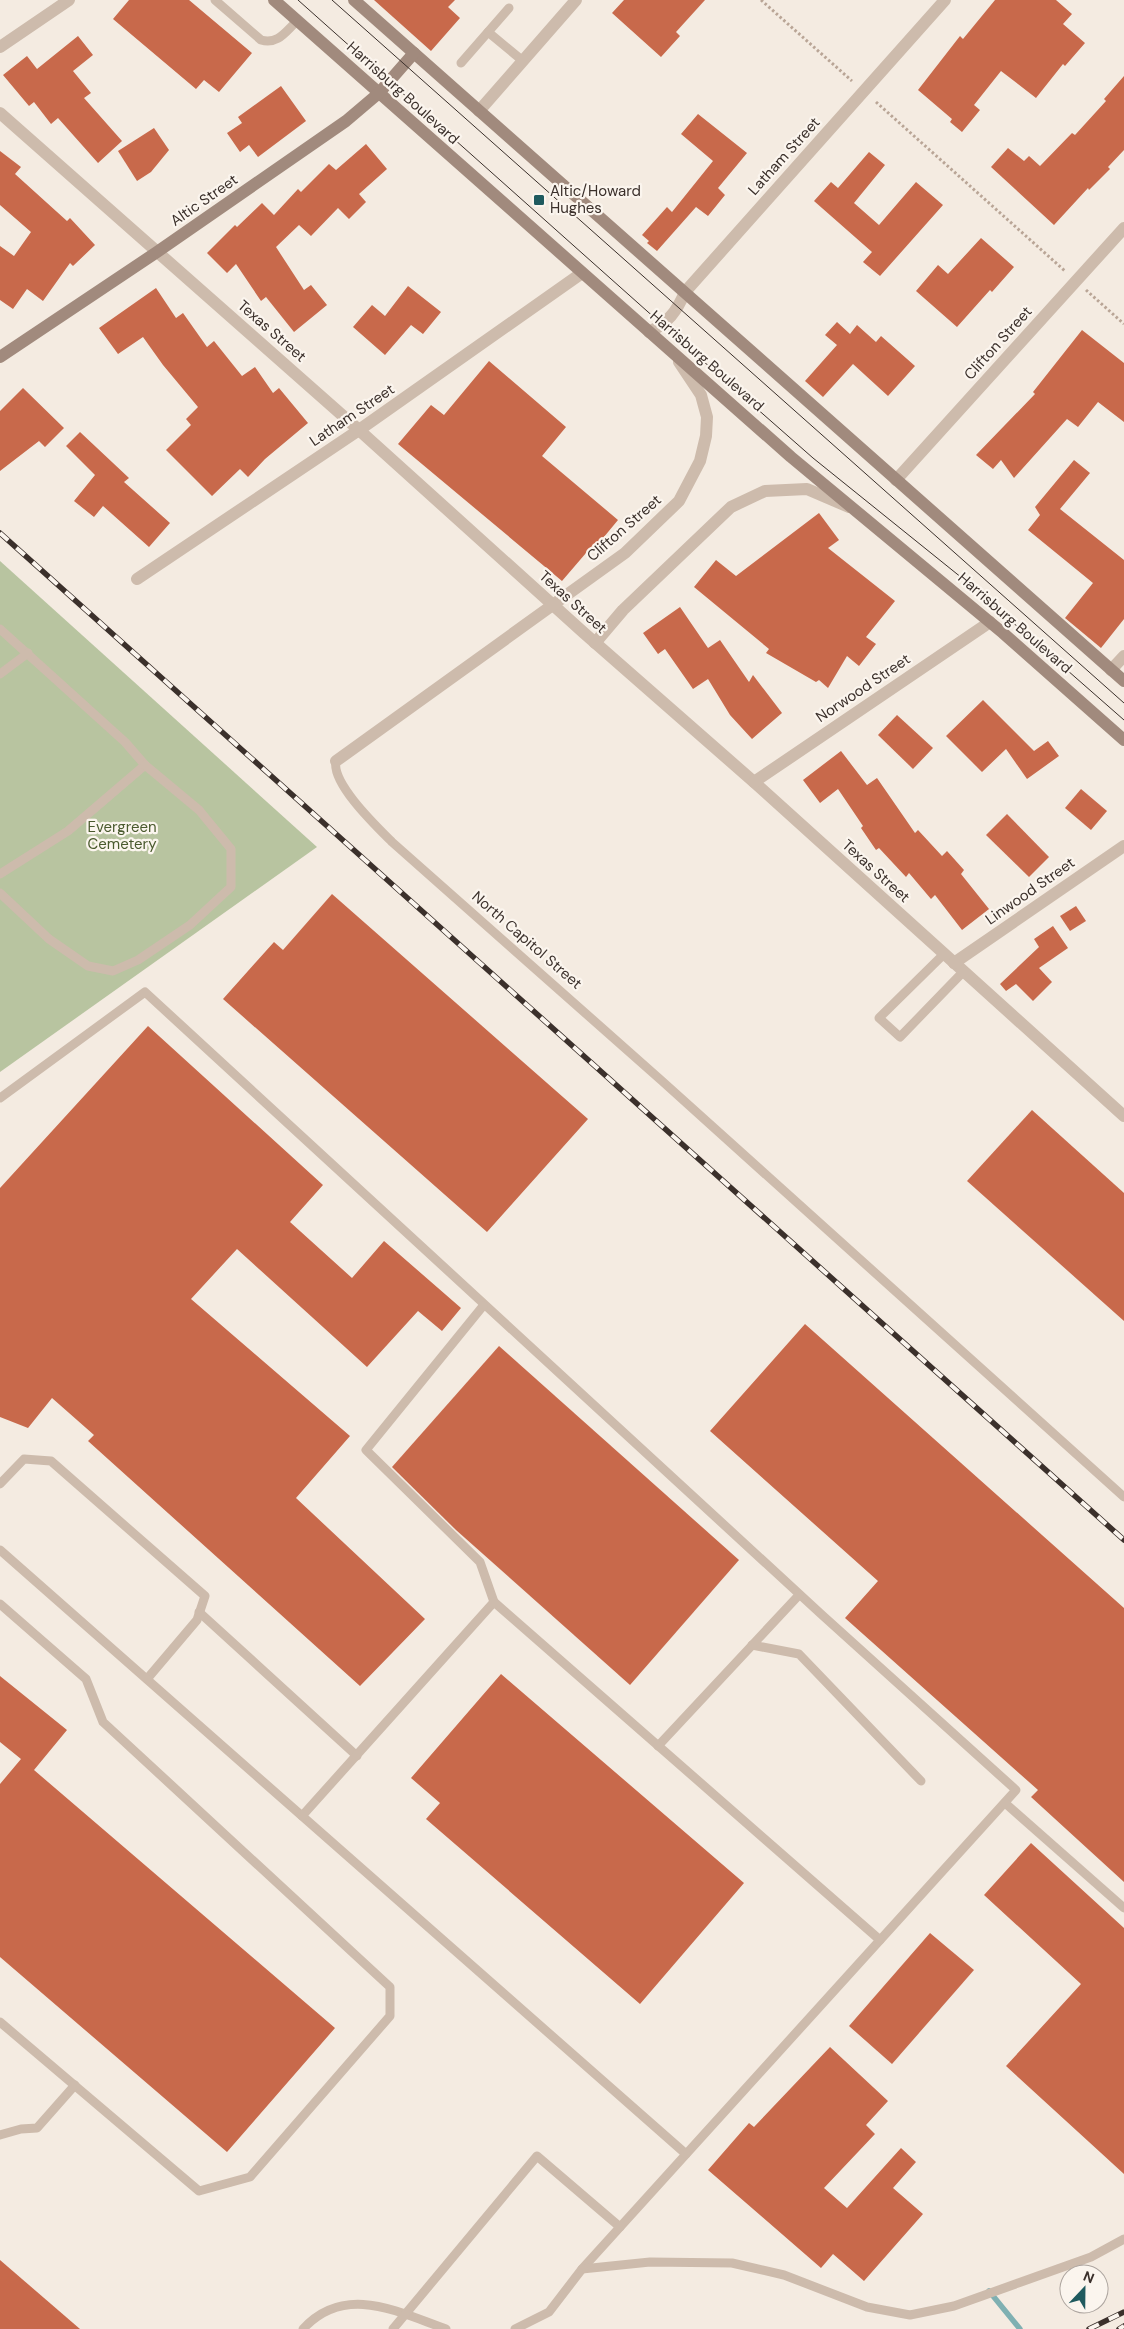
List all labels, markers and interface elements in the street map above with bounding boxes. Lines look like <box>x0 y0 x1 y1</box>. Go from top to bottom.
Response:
street label: Harrisburg Boulevard <box>343 37 463 149</box>
street label: Latham Street <box>744 113 824 199</box>
street label: Altic Street <box>166 169 242 231</box>
place label: Altic/Howard Hughes <box>550 181 641 218</box>
marker: Altic/Howard Hughes <box>532 193 546 207</box>
street label: Texas Street <box>233 296 311 366</box>
street label: Clifton Street <box>960 302 1036 384</box>
street label: Harrisburg Boulevard <box>646 306 768 416</box>
street label: Latham Street <box>306 379 398 451</box>
street label: Clifton Street <box>583 490 666 566</box>
street label: Texas Street <box>535 566 611 638</box>
street label: Harrisburg Boulevard <box>954 568 1076 678</box>
street label: Norwood Street <box>812 649 914 727</box>
park label: Evergreen Cemetery <box>87 817 157 854</box>
street label: Texas Street <box>838 835 914 907</box>
street label: Linwood Street <box>981 853 1079 929</box>
street label: North Capitol Street <box>468 887 586 993</box>
north arrow <box>1059 2264 1109 2314</box>
text: N <box>1081 2267 1097 2287</box>

